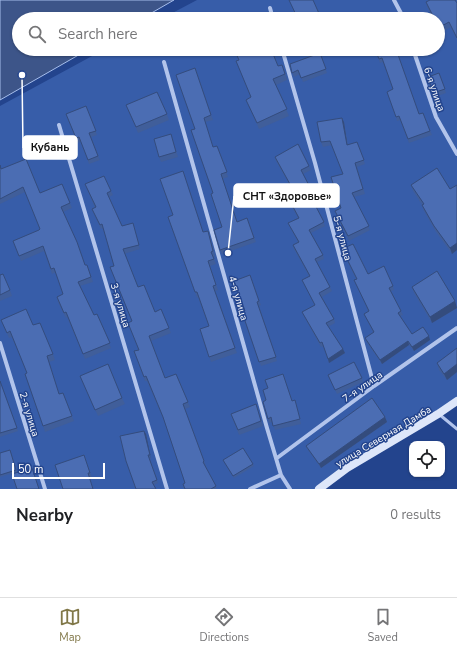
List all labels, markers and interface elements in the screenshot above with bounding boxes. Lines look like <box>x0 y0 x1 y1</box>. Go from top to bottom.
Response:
search box <box>12 12 445 56</box>
icon: search <box>26 23 48 45</box>
text: Search here <box>58 24 138 44</box>
street label: 6-я улица <box>420 65 448 113</box>
callout: Кубань <box>23 136 77 159</box>
text: Кубань <box>31 140 69 155</box>
callout: СНТ «Здоровье» <box>234 184 339 207</box>
text: СНТ «Здоровье» <box>243 189 331 204</box>
street label: 5-я улица <box>329 214 355 262</box>
street label: 4-я улица <box>225 274 251 322</box>
street label: 3-я улица <box>107 281 133 329</box>
street label: 7-я улица <box>340 368 385 406</box>
street label: 2-я улица <box>16 390 42 438</box>
street label: улица Северная Дамба <box>333 403 434 471</box>
map controls <box>409 441 445 477</box>
button: locate <box>409 441 445 477</box>
scale bar <box>12 461 105 480</box>
text: 50 m <box>18 462 43 477</box>
text: Nearby <box>16 504 73 527</box>
text: 0 results <box>390 506 441 524</box>
tab: Map <box>59 606 81 645</box>
tab: Directions <box>199 606 249 645</box>
tab: Saved <box>367 606 398 645</box>

